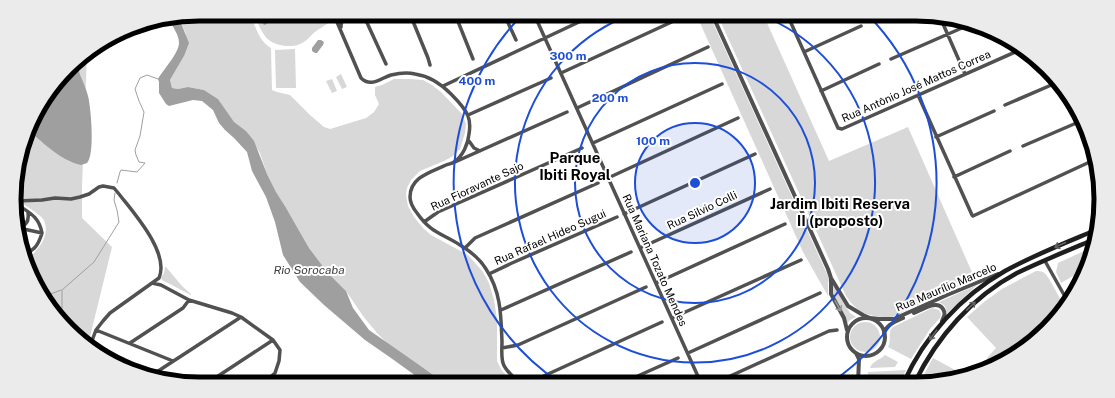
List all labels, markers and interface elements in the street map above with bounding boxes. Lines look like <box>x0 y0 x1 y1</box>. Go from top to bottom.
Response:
street label: Rua Antônio José Mattos Correa <box>840 48 992 124</box>
text: 300 m <box>550 49 587 63</box>
text: 400 m <box>459 74 496 88</box>
text: 200 m <box>592 91 628 105</box>
text: 100 m <box>636 134 670 148</box>
district label: Parque Ibiti Royal <box>539 149 611 183</box>
street label: Rua Fioravante Sajo <box>429 159 525 213</box>
centre of rings <box>688 176 702 190</box>
street label: Rua Silvio Colli <box>665 189 739 231</box>
street label: Rua Mariana Tozato Mendes <box>620 192 690 328</box>
district label: Jardim Ibiti Reserva II (proposto) <box>770 195 910 229</box>
street label: Rua Rafael Hideo Sugui <box>492 207 608 267</box>
one-way arrow <box>1055 242 1067 249</box>
street label: Rua Maurílio Marcelo <box>894 260 998 314</box>
water label: Rio Sorocaba <box>273 263 345 277</box>
one-way arrow <box>834 300 842 312</box>
one-way arrow <box>966 302 976 311</box>
one-way arrow <box>929 329 937 340</box>

